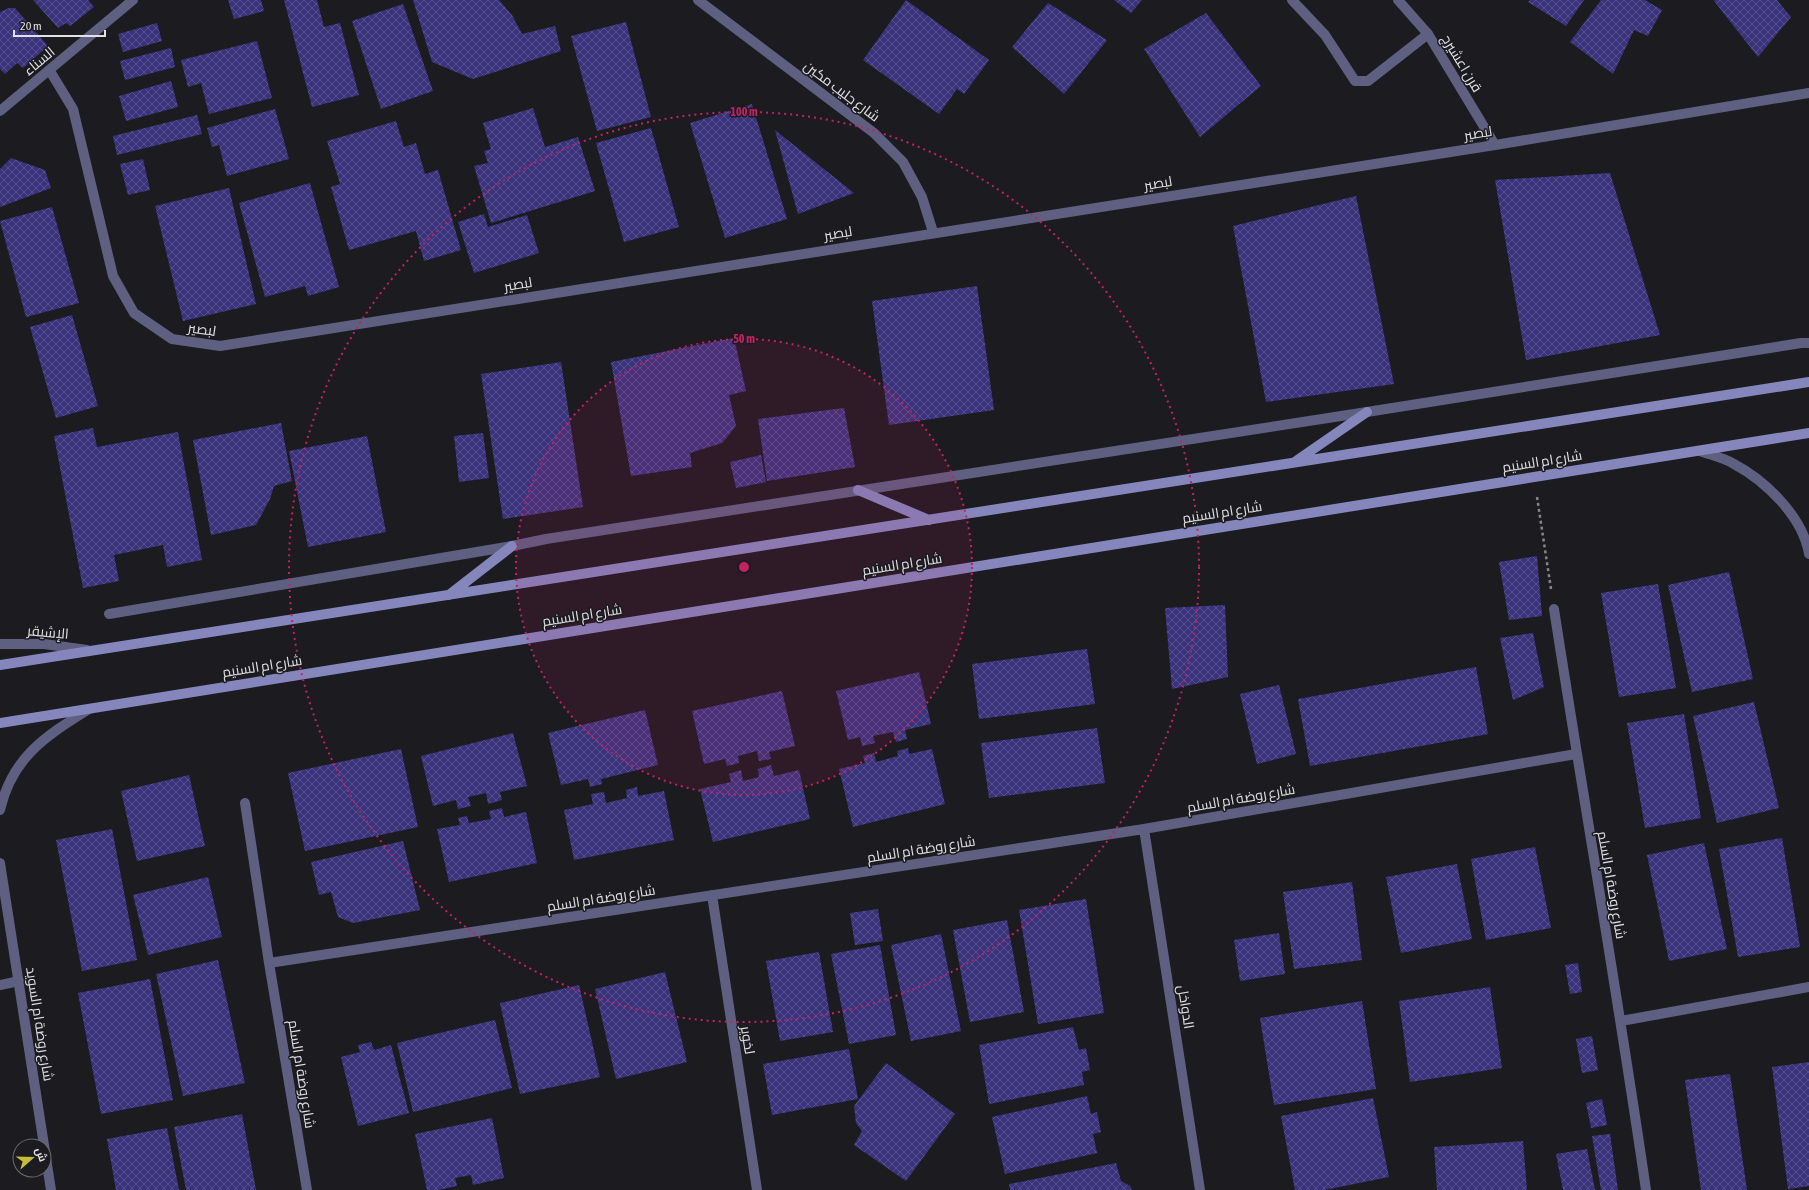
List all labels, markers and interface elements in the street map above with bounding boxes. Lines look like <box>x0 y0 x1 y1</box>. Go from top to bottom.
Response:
scale bar <box>14 12 105 38</box>
text: 20 m <box>20 19 42 33</box>
street label: قرن اعشيرج <box>1438 31 1485 95</box>
street label: السناء <box>20 43 58 79</box>
street label: شارع جليب مكين <box>800 57 883 125</box>
text: 100 m <box>730 105 758 119</box>
street label: لبصير <box>1462 123 1493 143</box>
street label: لبصير <box>1142 173 1173 193</box>
street label: لبصير <box>822 223 853 243</box>
street label: لبصير <box>502 274 533 294</box>
street label: لبصير <box>186 319 217 339</box>
text: 50 m <box>733 332 755 346</box>
street label: شارع ام السنيم <box>1501 447 1583 477</box>
street label: شارع ام السنيم <box>1181 498 1263 528</box>
street label: شارع ام السنيم <box>861 550 943 580</box>
centre of rings <box>737 560 751 574</box>
street label: شارع ام السنيم <box>541 601 623 631</box>
street label: الإشيقر <box>25 622 69 643</box>
street label: شارع ام السنيم <box>221 652 303 682</box>
street label: شارع روضة ام السلم <box>1186 781 1297 817</box>
street label: شارع روضة ام السلم <box>1593 830 1629 941</box>
street label: شارع روضة ام السلم <box>866 833 977 867</box>
street label: شارع روضة ام السلم <box>546 882 657 916</box>
street label: شارع روضة ام السويد <box>21 966 57 1082</box>
street label: الدواخل <box>1175 984 1197 1030</box>
street label: شارع روضة ام السلم <box>284 1019 318 1130</box>
street label: لخوير <box>738 1024 758 1055</box>
north arrow <box>12 1138 52 1178</box>
text: ش <box>32 1146 49 1164</box>

